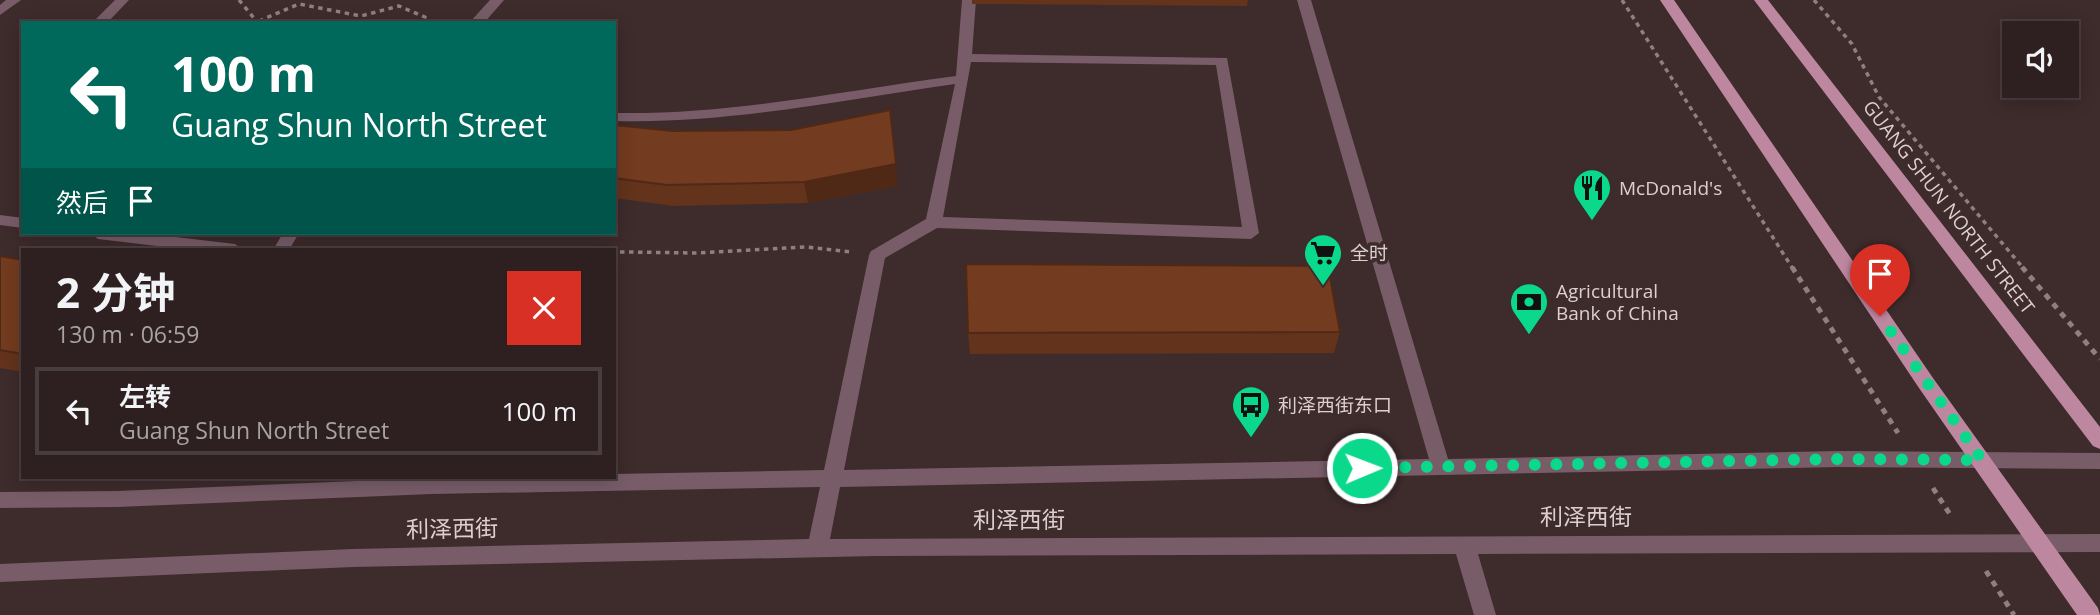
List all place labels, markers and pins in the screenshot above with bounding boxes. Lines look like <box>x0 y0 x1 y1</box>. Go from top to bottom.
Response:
restaurant icon: McDonald's <box>1571 167 1613 222</box>
place label: McDonald's <box>1619 175 1722 201</box>
supermarket icon: 全时 <box>1302 232 1344 287</box>
place label: 全时 <box>1350 240 1388 266</box>
pin <box>1850 244 1910 316</box>
place label: Agricultural Bank of China <box>1556 278 1679 326</box>
bank icon: Agricultural Bank of China <box>1508 281 1550 336</box>
bus stop icon: 利泽西街东口 <box>1230 384 1272 439</box>
place label: 利泽西街东口 <box>1278 392 1392 418</box>

